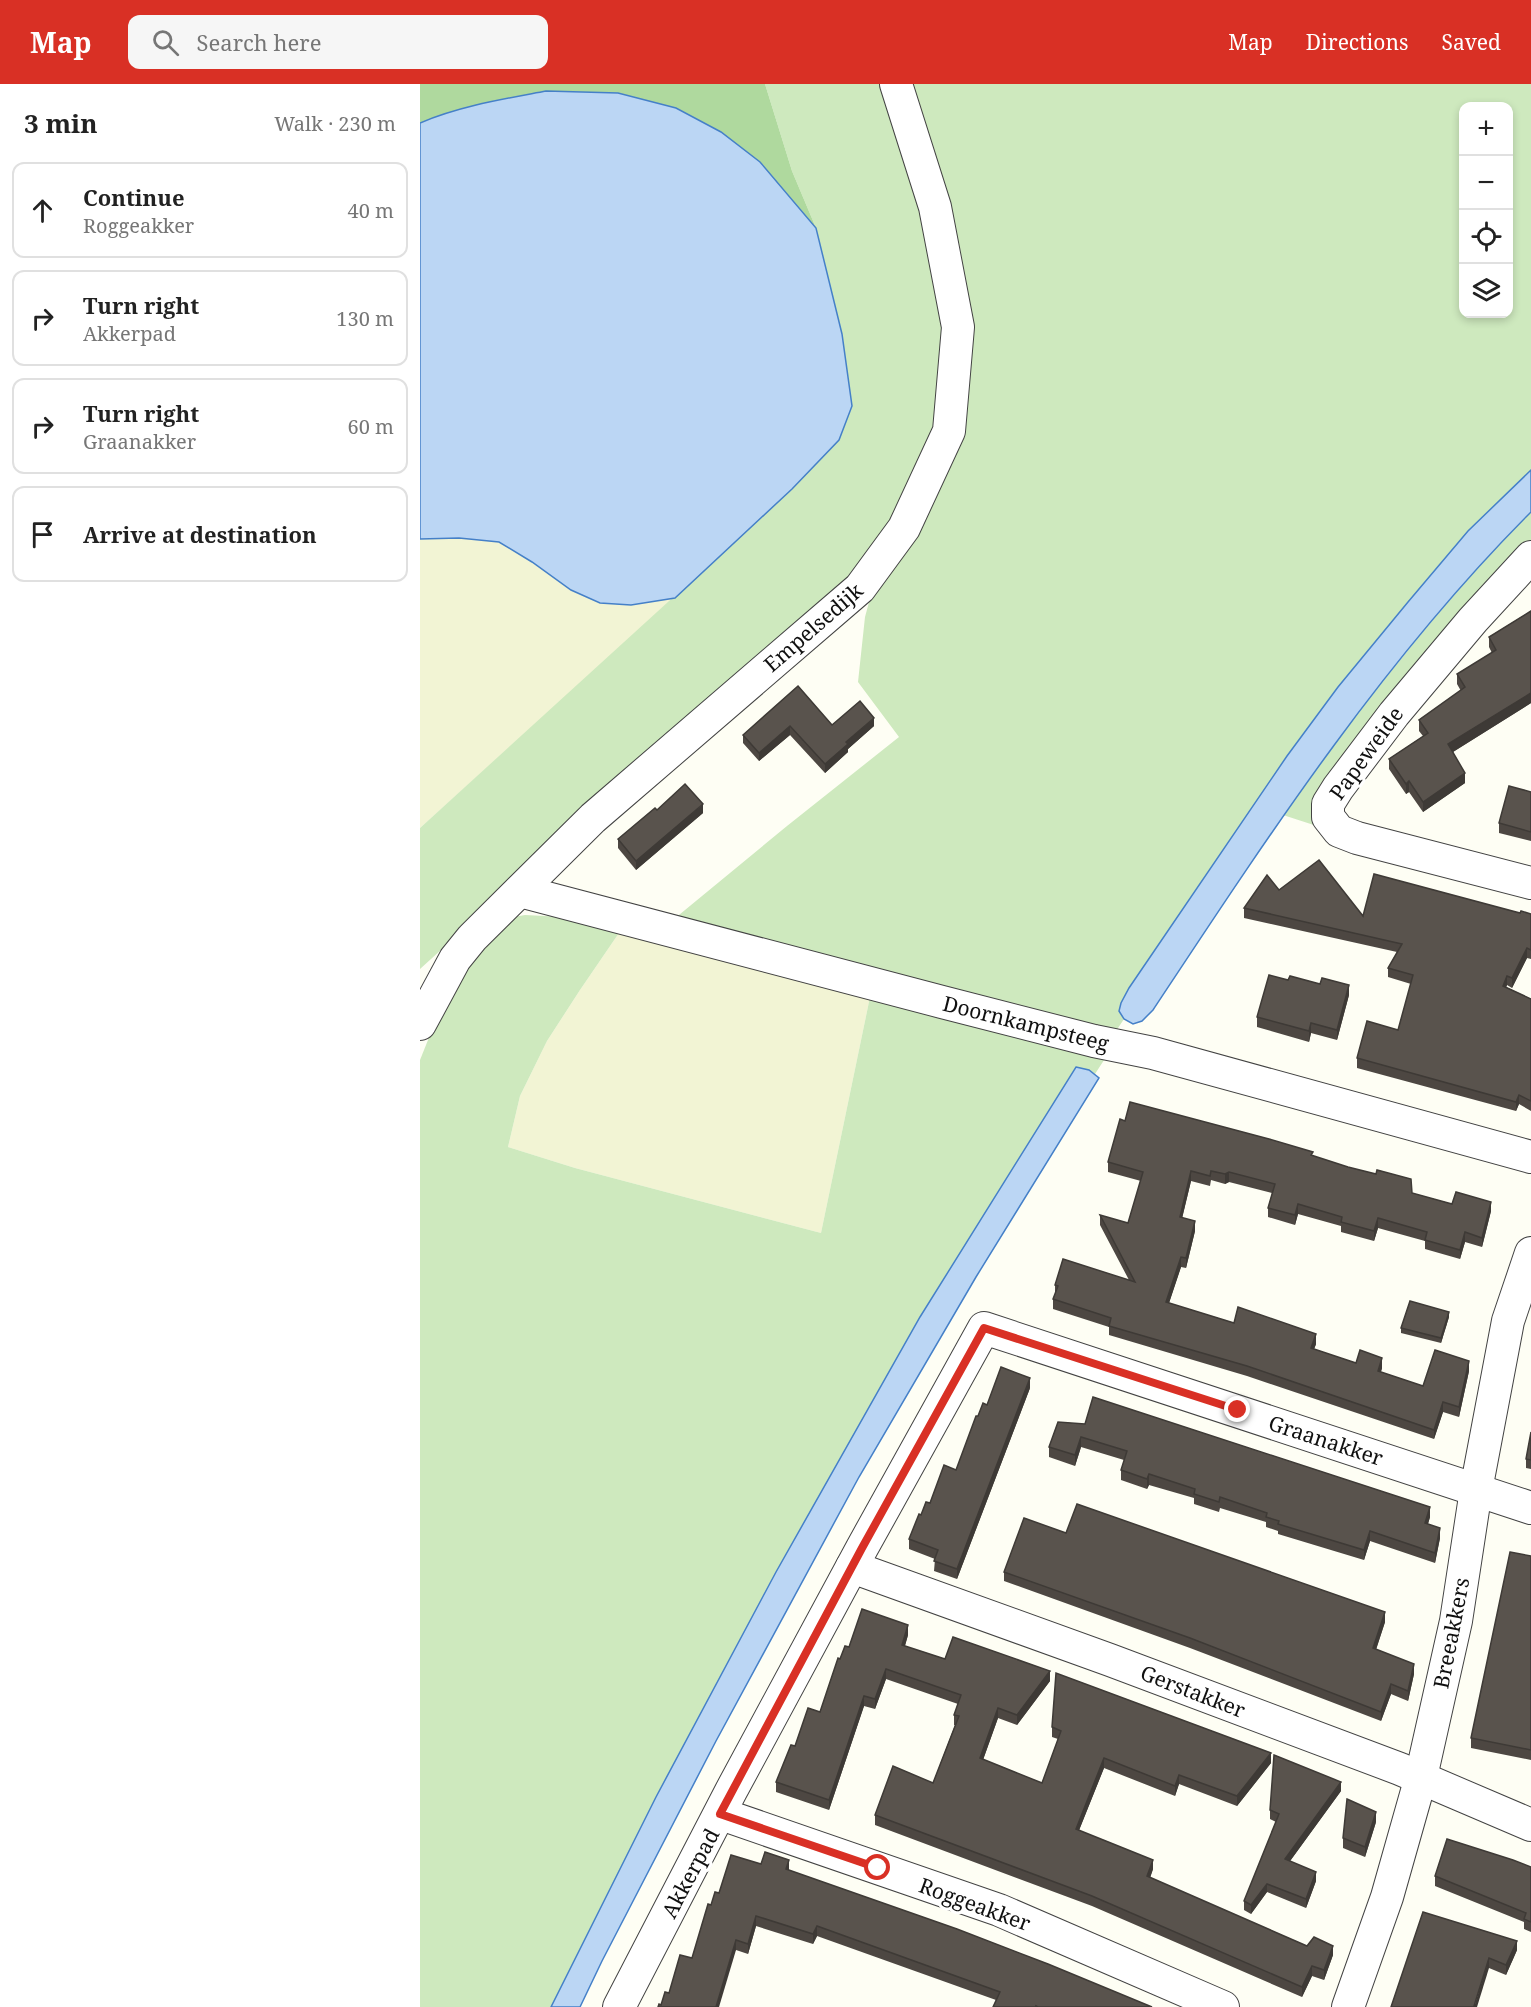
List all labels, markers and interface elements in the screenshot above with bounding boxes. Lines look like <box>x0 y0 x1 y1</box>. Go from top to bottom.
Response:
search box <box>128 15 548 69</box>
text: Map <box>30 23 92 61</box>
icon: search <box>149 26 182 59</box>
text: Search here <box>197 27 321 57</box>
text: Map <box>1228 28 1273 56</box>
text: Directions <box>1306 28 1408 56</box>
text: Saved <box>1441 28 1501 56</box>
map controls <box>1459 102 1513 318</box>
button: + <box>1459 102 1513 156</box>
text: 3 min <box>24 105 98 141</box>
text: Walk · 230 m <box>274 110 396 137</box>
button: − <box>1459 156 1513 210</box>
text: Continue <box>83 182 185 212</box>
icon: ahead <box>26 194 59 227</box>
text: 40 m <box>348 197 394 224</box>
button: locate <box>1459 210 1513 264</box>
text: Roggeakker <box>83 212 194 239</box>
button: layers <box>1459 264 1513 318</box>
text: Turn right <box>83 290 199 320</box>
icon: right <box>26 302 59 335</box>
text: 130 m <box>336 305 394 332</box>
text: Akkerpad <box>83 320 176 347</box>
text: Turn right <box>83 398 199 428</box>
icon: right <box>26 410 59 443</box>
text: 60 m <box>348 413 394 440</box>
text: Graanakker <box>83 428 196 455</box>
icon: arrive <box>26 518 59 551</box>
text: Arrive at destination <box>83 519 317 549</box>
street label: Empelsedijk <box>758 576 869 678</box>
street label: Papeweide <box>1323 701 1409 805</box>
street label: Doornkampsteeg <box>940 989 1113 1057</box>
route end <box>1224 1396 1250 1422</box>
street label: Graanakker <box>1265 1408 1387 1472</box>
street label: Breeakkers <box>1427 1575 1475 1691</box>
street label: Gerstakker <box>1137 1658 1249 1724</box>
street label: Akkerpad <box>655 1823 725 1923</box>
route start <box>864 1854 890 1880</box>
street label: Roggeakker <box>915 1871 1035 1937</box>

